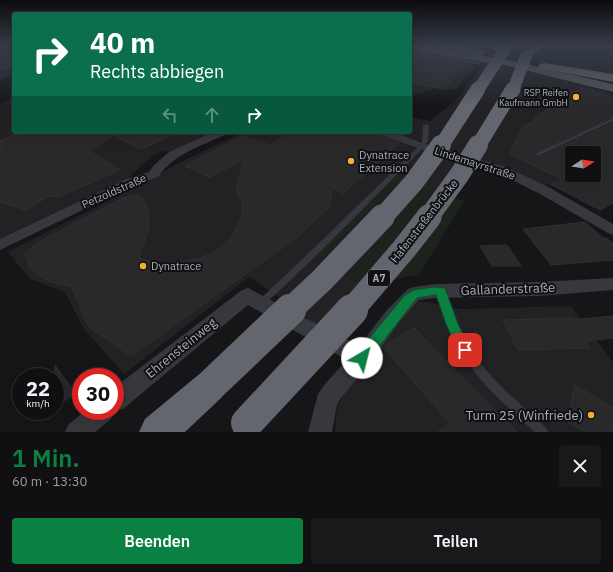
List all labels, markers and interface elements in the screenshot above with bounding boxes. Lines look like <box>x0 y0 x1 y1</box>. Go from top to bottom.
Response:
text: 40 m <box>90 24 155 61</box>
icon: right <box>24 28 76 80</box>
text: Rechts abbiegen <box>90 60 224 83</box>
place label: RSP Reifen Kaufmann GmbH <box>499 87 568 108</box>
marker: RSP Reifen Kaufmann GmbH <box>571 92 581 102</box>
icon: left <box>159 104 181 126</box>
icon: ahead <box>201 104 223 126</box>
icon: right <box>243 104 265 126</box>
street label: Lindemayrstraße <box>433 143 517 183</box>
north arrow <box>565 146 601 182</box>
map controls <box>565 146 601 182</box>
place label: Dynatrace Extension <box>359 148 409 175</box>
marker: Dynatrace Extension <box>346 156 356 166</box>
street label: Petzoldstraße <box>80 171 148 211</box>
street label: Hafenstraßenbrücke <box>387 177 461 265</box>
place label: Dynatrace <box>151 259 201 273</box>
marker: Dynatrace <box>138 261 148 271</box>
road number: A7 <box>368 270 390 286</box>
street label: Gallanderstraße <box>460 279 556 299</box>
street label: Ehrensteinweg <box>142 314 220 382</box>
pin <box>448 333 482 367</box>
position arrow <box>341 337 383 379</box>
icon: arrive <box>454 339 476 361</box>
speed limit sign: 30 <box>72 368 124 420</box>
text: 22 <box>26 375 50 402</box>
text: km/h <box>26 397 50 410</box>
place label: Turm 25 (Winfriede) <box>466 407 583 424</box>
marker: Turm 25 (Winfriede) <box>586 410 596 420</box>
text: 1 Min. <box>12 442 80 474</box>
button: close <box>559 445 601 487</box>
text: 60 m · 13:30 <box>12 473 87 490</box>
button: Beenden <box>12 518 303 564</box>
button: Teilen <box>311 518 601 564</box>

